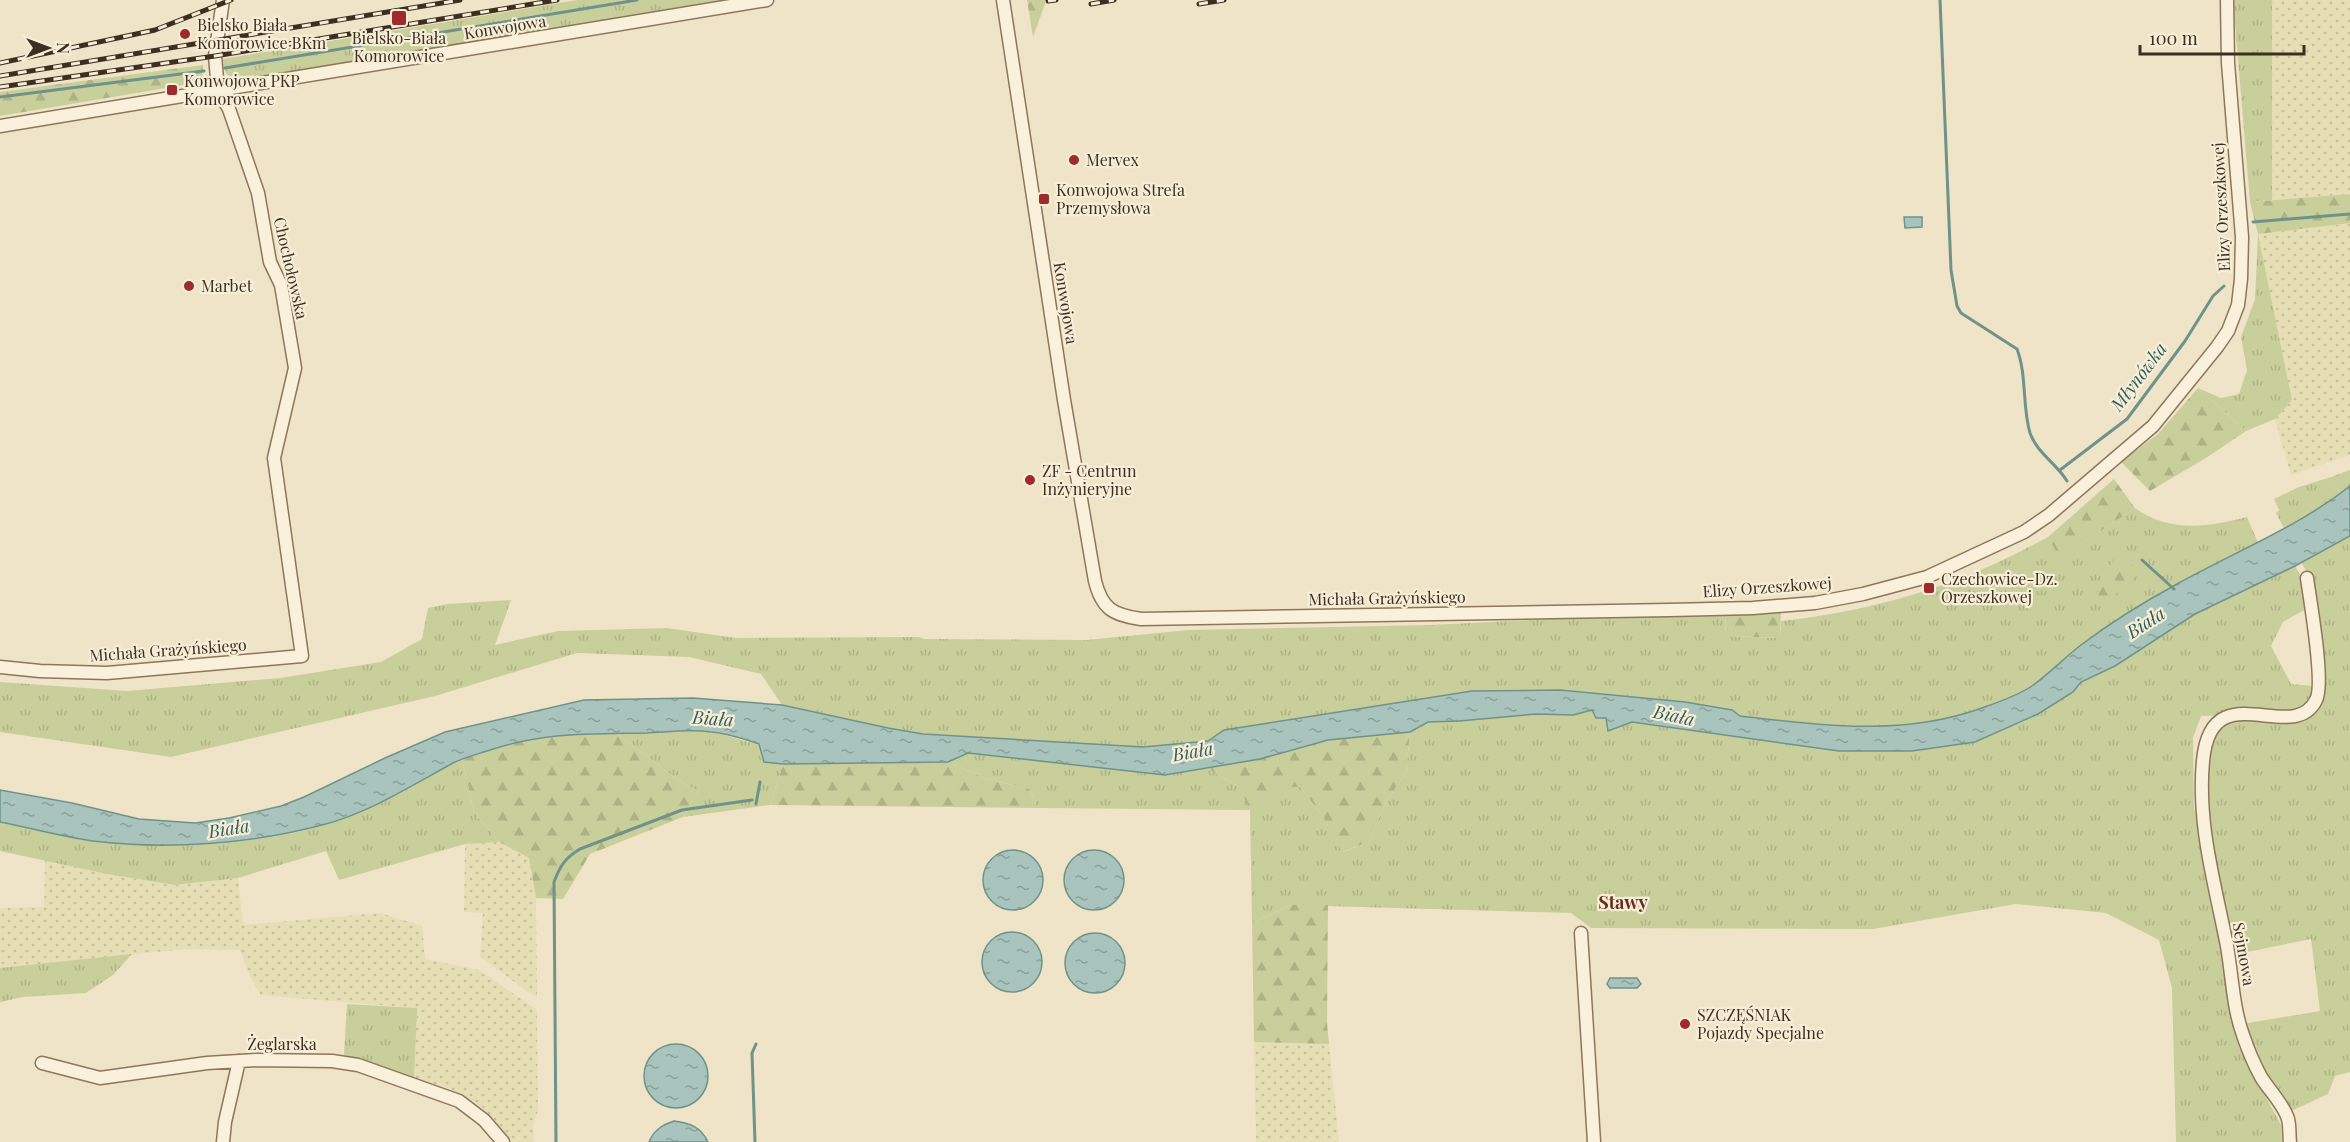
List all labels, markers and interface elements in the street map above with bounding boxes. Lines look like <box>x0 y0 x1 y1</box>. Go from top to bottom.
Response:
marker: Bielsko-Biała Komorowice <box>390 9 408 27</box>
street label: Konwojowa <box>462 10 547 43</box>
place label: Bielsko Biała Komorowice BKm <box>197 14 326 53</box>
north arrow <box>18 18 78 78</box>
scale bar <box>2140 18 2304 56</box>
text: 100 m <box>2149 26 2198 50</box>
marker: Bielsko Biała Komorowice BKm <box>178 27 192 41</box>
place label: Bielsko-Biała Komorowice <box>352 27 446 66</box>
text: N <box>53 42 74 54</box>
place label: Konwojowa PKP Komorowice <box>184 70 300 109</box>
marker: Konwojowa PKP Komorowice <box>165 83 179 97</box>
street label: Elizy Orzeszkowej <box>2207 142 2234 272</box>
place label: Mervex <box>1086 149 1139 170</box>
marker: Mervex <box>1067 153 1081 167</box>
place label: Konwojowa Strefa Przemysłowa <box>1056 179 1185 218</box>
marker: Konwojowa Strefa Przemysłowa <box>1037 192 1051 206</box>
street label: Chochołowska <box>270 215 313 321</box>
street label: Konwojowa <box>1050 260 1083 345</box>
place label: Marbet <box>201 275 253 296</box>
marker: Marbet <box>182 279 196 293</box>
water label: Młynówka <box>2104 337 2172 416</box>
place label: ZF - Centrun Inżynieryjne <box>1042 460 1137 499</box>
marker: ZF - Centrun Inżynieryjne <box>1023 473 1037 487</box>
place label: Czechowice-Dz. Orzeszkowej <box>1941 568 2058 607</box>
street label: Elizy Orzeszkowej <box>1702 572 1832 601</box>
marker: Czechowice-Dz. Orzeszkowej <box>1922 581 1936 595</box>
street label: Michała Grażyńskiego <box>1308 586 1466 609</box>
water label: Biała <box>2121 601 2169 644</box>
street label: Michała Grażyńskiego <box>89 634 247 665</box>
water label: Biała <box>1651 699 1697 731</box>
water label: Biała <box>691 705 734 731</box>
water label: Biała <box>1169 736 1215 767</box>
water label: Biała <box>206 813 251 843</box>
district label: Stawy <box>1598 890 1648 914</box>
street label: Sejmowa <box>2229 921 2260 987</box>
place label: SZCZĘŚNIAK Pojazdy Specjalne <box>1697 1004 1824 1043</box>
marker: SZCZĘŚNIAK Pojazdy Specjalne <box>1678 1017 1692 1031</box>
street label: Żeglarska <box>247 1033 317 1054</box>

